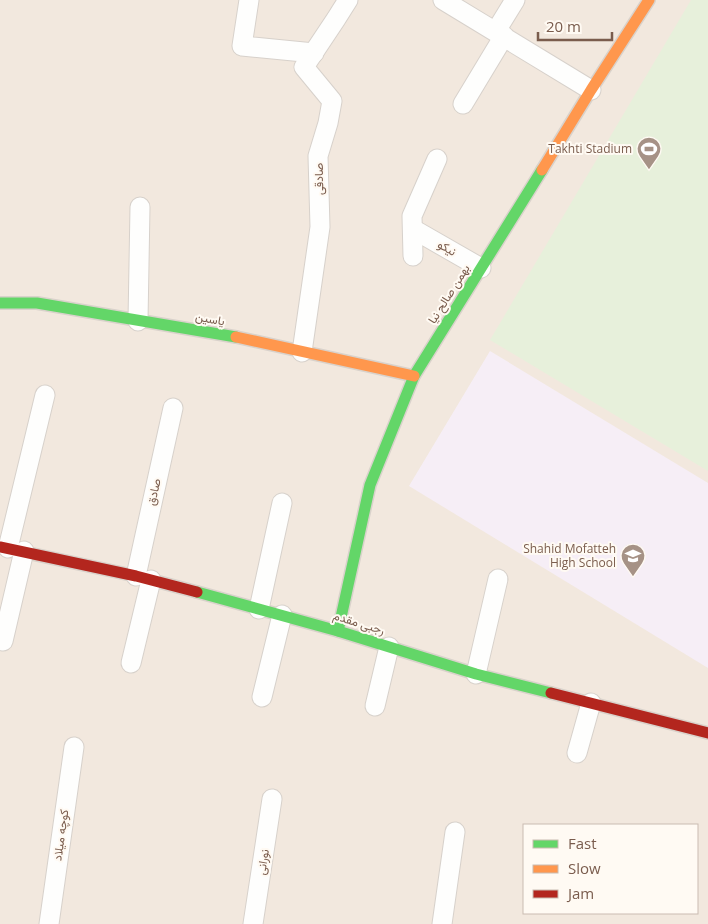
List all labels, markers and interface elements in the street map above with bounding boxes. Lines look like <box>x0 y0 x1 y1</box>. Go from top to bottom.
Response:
scale bar <box>538 10 612 42</box>
text: 20 m <box>546 16 581 36</box>
sports icon: Takhti Stadium <box>636 136 662 170</box>
place label: Takhti Stadium <box>548 140 632 157</box>
street label: صادقی <box>310 163 327 195</box>
street label: نیکو <box>435 235 460 260</box>
street label: بهمن صالح نیا <box>424 261 474 327</box>
street label: یاسین <box>194 308 226 330</box>
street label: صادق <box>142 477 165 507</box>
place label: Shahid Mofatteh High School <box>523 540 616 571</box>
school or university icon: Shahid Mofatteh High School <box>620 543 646 577</box>
street label: رجبی مقدم <box>331 607 387 638</box>
street label: کوچه میلاد <box>48 808 73 862</box>
legend <box>523 824 698 914</box>
text: Fast <box>568 833 597 853</box>
street label: نورانی <box>252 848 273 876</box>
text: Slow <box>568 858 601 878</box>
text: Jam <box>566 883 594 903</box>

